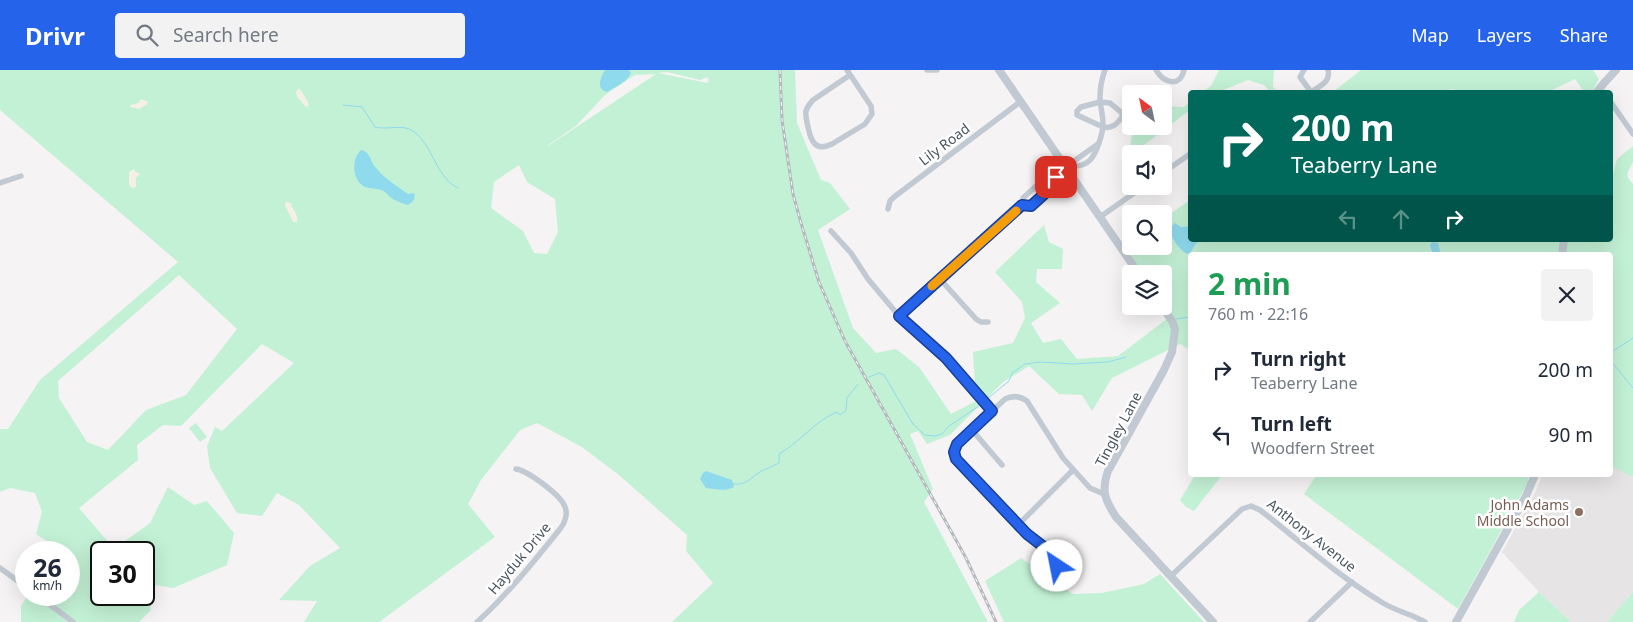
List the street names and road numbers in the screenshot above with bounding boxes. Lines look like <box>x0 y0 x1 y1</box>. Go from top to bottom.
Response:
street label: Lily Road <box>915 119 973 169</box>
street label: Tingley Lane <box>1090 388 1146 470</box>
street label: Anthony Avenue <box>1263 494 1361 576</box>
street label: Hayduk Drive <box>483 518 555 598</box>

